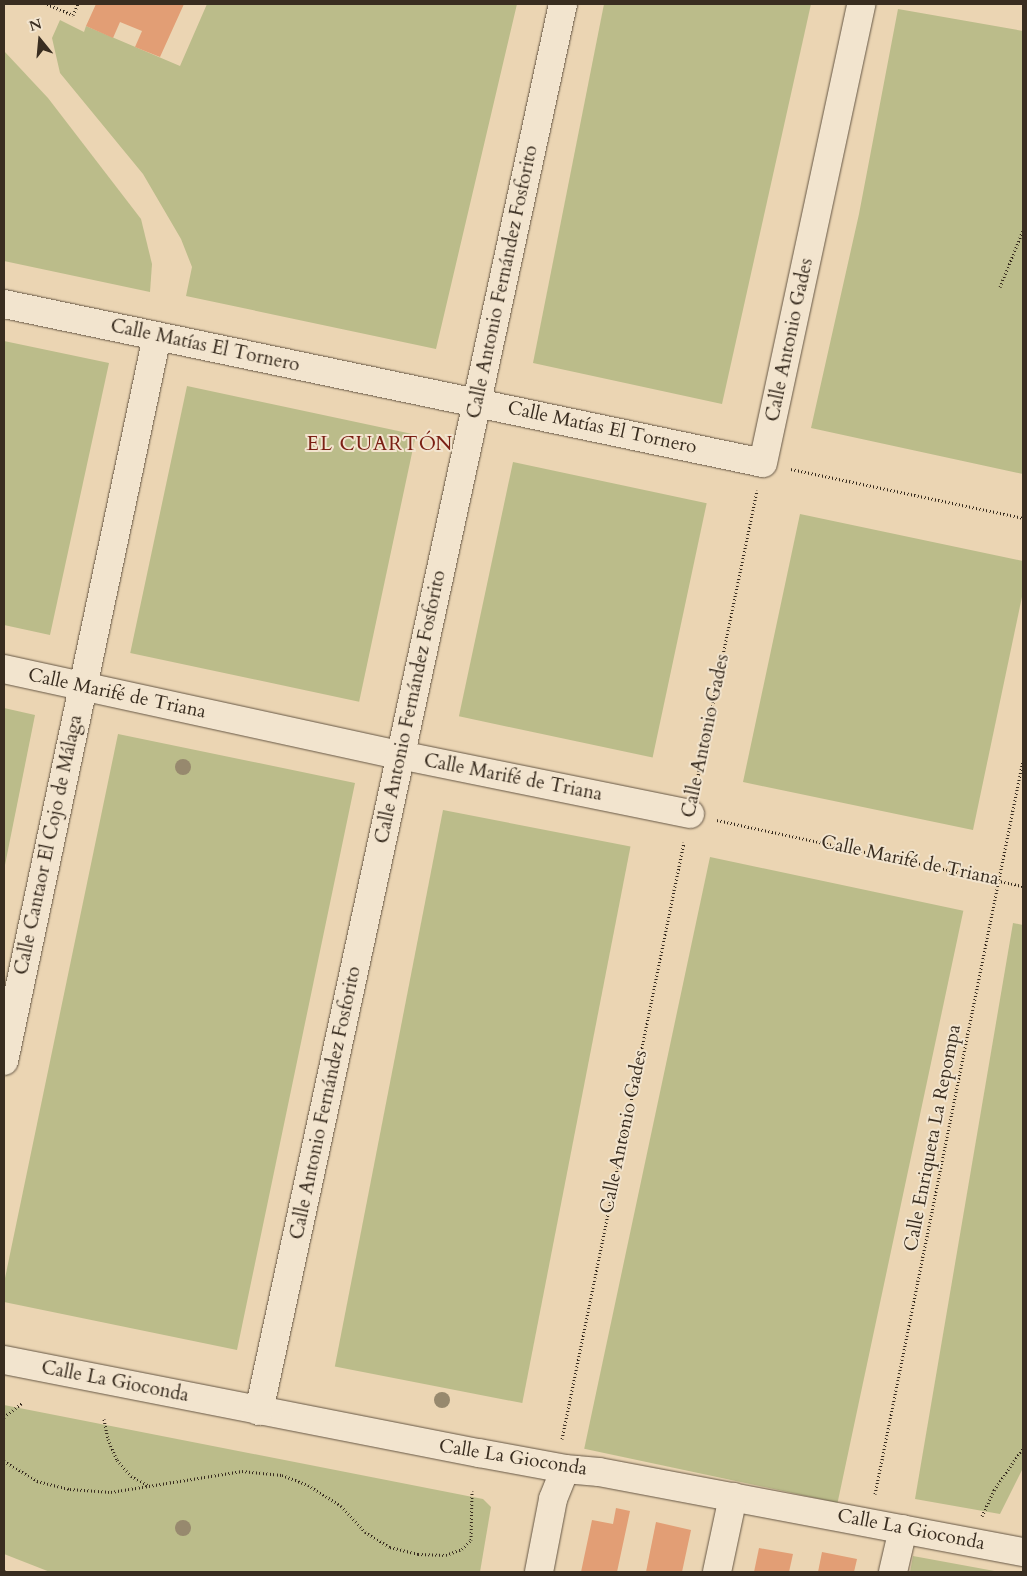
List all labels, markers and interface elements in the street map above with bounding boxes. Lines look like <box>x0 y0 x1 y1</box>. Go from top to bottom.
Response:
text: N <box>27 14 44 36</box>
north arrow <box>15 15 65 65</box>
street label: Calle Antonio Fernández Fosforito <box>463 143 543 421</box>
street label: Calle Antonio Gades <box>762 256 818 424</box>
street label: Calle Matías El Tornero <box>108 315 302 377</box>
street label: Calle Matías El Tornero <box>505 397 699 459</box>
district label: EL CUARTÓN <box>305 431 455 455</box>
street label: Calle Antonio Fernández Fosforito <box>371 568 451 846</box>
street label: Calle Antonio Gades <box>678 652 734 820</box>
street label: Calle Marifé de Triana <box>26 664 208 724</box>
street label: Calle Cantaor El Cojo de Málaga <box>10 713 88 977</box>
street label: Calle Marifé de Triana <box>422 750 604 806</box>
street label: Calle Marifé de Triana <box>819 831 1001 891</box>
street label: Calle Antonio Fernández Fosforito <box>286 964 366 1242</box>
street label: Calle Enriqueta La Repompa <box>900 1023 966 1253</box>
street label: Calle Antonio Gades <box>596 1048 652 1216</box>
street label: Calle La Gioconda <box>39 1357 191 1407</box>
street label: Calle La Gioconda <box>437 1435 589 1481</box>
street label: Calle La Gioconda <box>835 1505 987 1555</box>

